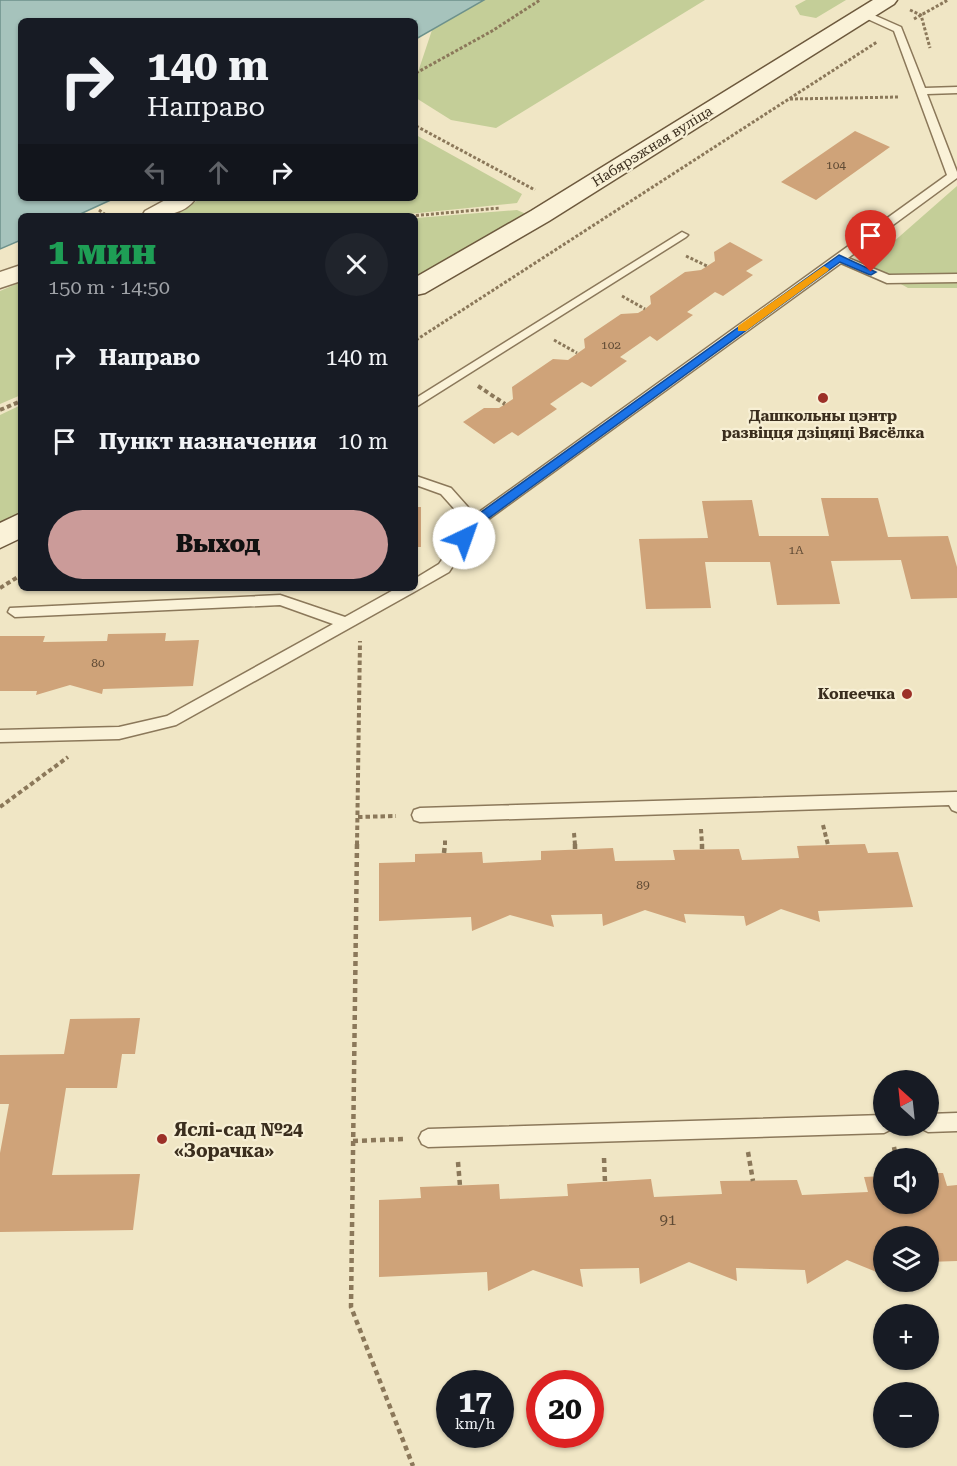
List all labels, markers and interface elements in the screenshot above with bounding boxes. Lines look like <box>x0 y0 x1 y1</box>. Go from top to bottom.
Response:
text: 140 m <box>147 41 269 90</box>
icon: right <box>48 42 126 120</box>
text: Направо <box>147 91 265 123</box>
street label: Набярэжная вуліца <box>589 102 716 190</box>
icon: left <box>139 156 172 189</box>
icon: ahead <box>202 156 235 189</box>
icon: right <box>265 156 298 189</box>
house number: 104 <box>826 158 846 172</box>
pin <box>845 210 896 272</box>
icon: arrive <box>854 219 887 252</box>
text: 1 мин <box>48 231 156 273</box>
button: close <box>325 233 388 296</box>
text: 150 m · 14:50 <box>48 275 170 299</box>
house number: 102 <box>601 338 621 352</box>
icon: right <box>48 341 81 374</box>
text: Направо <box>99 345 200 370</box>
text: 140 m <box>325 345 388 370</box>
marker: Дашкольны цэнтр развіцця дзіцяці Вясёлка <box>816 391 830 405</box>
place label: Дашкольны цэнтр развіцця дзіцяці Вясёлка <box>722 407 925 442</box>
icon: arrive <box>48 425 81 458</box>
text: Пункт назначения <box>99 429 317 454</box>
text: 10 m <box>338 429 388 454</box>
position arrow <box>432 506 496 570</box>
button: Выход <box>48 510 388 579</box>
house number: 1А <box>788 543 804 557</box>
house number: 80 <box>91 656 105 670</box>
place label: Копеечка <box>818 685 895 703</box>
marker: Копеечка <box>900 687 914 701</box>
house number: 89 <box>636 878 650 892</box>
north arrow <box>873 1070 939 1136</box>
map controls <box>873 1070 939 1448</box>
place label: Яслі-сад №24 «Зорачка» <box>174 1119 303 1161</box>
marker: Яслі-сад №24 «Зорачка» <box>155 1132 169 1146</box>
button: sound <box>873 1148 939 1214</box>
house number: 91 <box>660 1211 676 1229</box>
button: layers <box>873 1226 939 1292</box>
button: + <box>873 1304 939 1370</box>
speed limit sign: 20 <box>526 1370 604 1448</box>
button: − <box>873 1382 939 1448</box>
text: 17 <box>458 1384 492 1419</box>
text: km/h <box>455 1415 495 1433</box>

